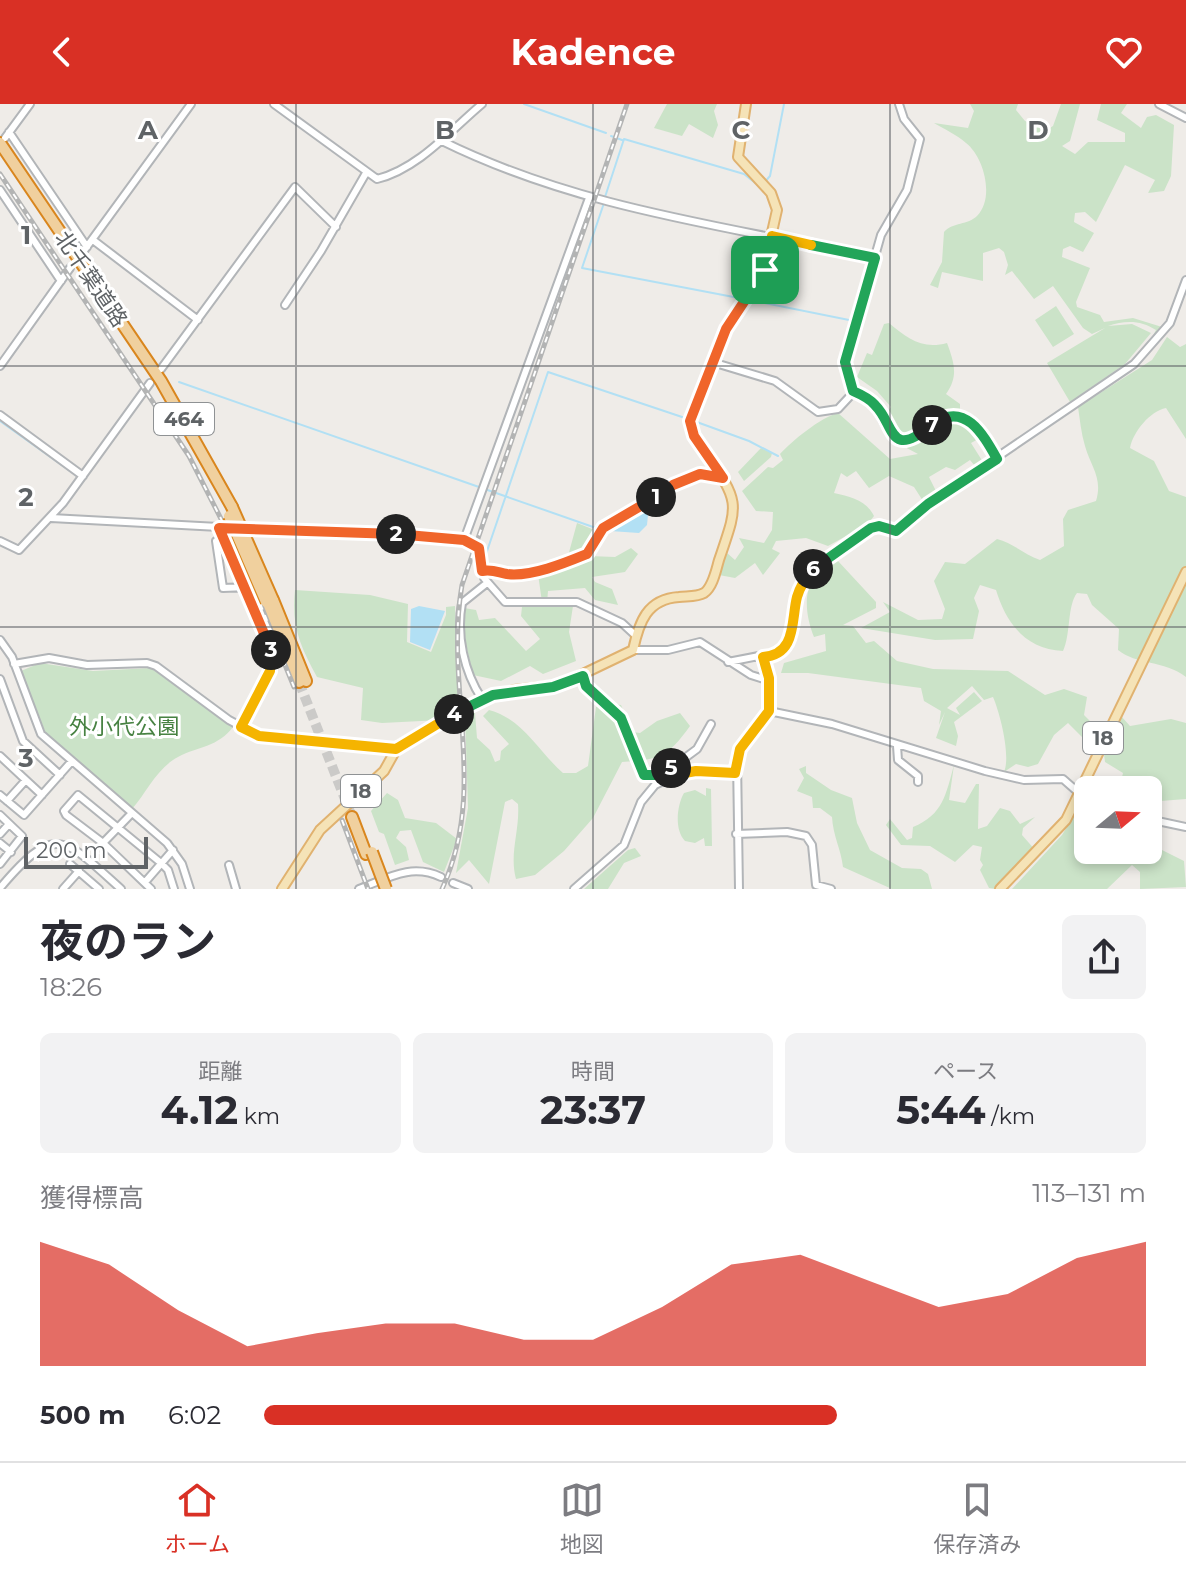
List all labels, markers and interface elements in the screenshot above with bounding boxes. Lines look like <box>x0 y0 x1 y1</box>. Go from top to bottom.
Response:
icon: back <box>40 30 84 74</box>
text: Kadence <box>511 30 675 74</box>
icon: heart <box>1102 30 1146 74</box>
text: A <box>137 114 159 146</box>
text: B <box>435 114 455 146</box>
text: C <box>732 114 751 146</box>
text: D <box>1027 114 1049 146</box>
text: 1 <box>21 219 31 251</box>
street label: 北千葉道路 <box>49 226 133 332</box>
pin <box>731 236 799 304</box>
icon: arrive <box>743 248 787 292</box>
road number: 464 <box>154 403 214 435</box>
pin: 7 <box>912 405 952 445</box>
text: 7 <box>925 411 939 438</box>
pin: 1 <box>636 477 676 517</box>
text: 2 <box>18 481 34 513</box>
text: 1 <box>652 483 660 510</box>
pin: 2 <box>376 514 416 554</box>
text: 2 <box>390 520 402 547</box>
pin: 6 <box>793 549 833 589</box>
text: 6 <box>806 555 820 582</box>
pin: 3 <box>251 630 291 670</box>
text: 3 <box>264 636 278 663</box>
pin: 4 <box>434 694 474 734</box>
text: 4 <box>446 700 462 727</box>
park label: 外小代公園 <box>69 713 179 740</box>
road number: 18 <box>1083 722 1123 754</box>
text: 3 <box>17 742 34 774</box>
pin: 5 <box>651 748 691 788</box>
text: 5 <box>664 754 678 781</box>
road number: 18 <box>341 775 381 807</box>
north arrow <box>1074 776 1162 864</box>
map controls <box>1074 776 1162 864</box>
scale bar <box>24 833 148 869</box>
text: 200 m <box>36 837 107 864</box>
text: 夜のラン <box>40 914 216 968</box>
button: share <box>1062 915 1146 999</box>
text: 18:26 <box>40 971 102 1003</box>
text: 距離 <box>198 1058 242 1085</box>
text: 時間 <box>571 1058 615 1085</box>
text: ペース <box>933 1058 998 1085</box>
text: 4.12 <box>161 1085 238 1134</box>
text: 23:37 <box>540 1085 646 1134</box>
text: 5:44 <box>896 1085 986 1134</box>
text: km <box>238 1103 280 1130</box>
text: /km <box>986 1103 1035 1130</box>
text: 113–131 m <box>1032 1177 1146 1209</box>
text: 獲得標高 <box>40 1182 144 1214</box>
text: 500 m <box>40 1399 125 1431</box>
text: 6:02 <box>168 1399 221 1431</box>
tab: ホーム <box>165 1478 230 1558</box>
tab: 地図 <box>560 1478 604 1558</box>
tab: 保存済み <box>933 1478 1021 1558</box>

